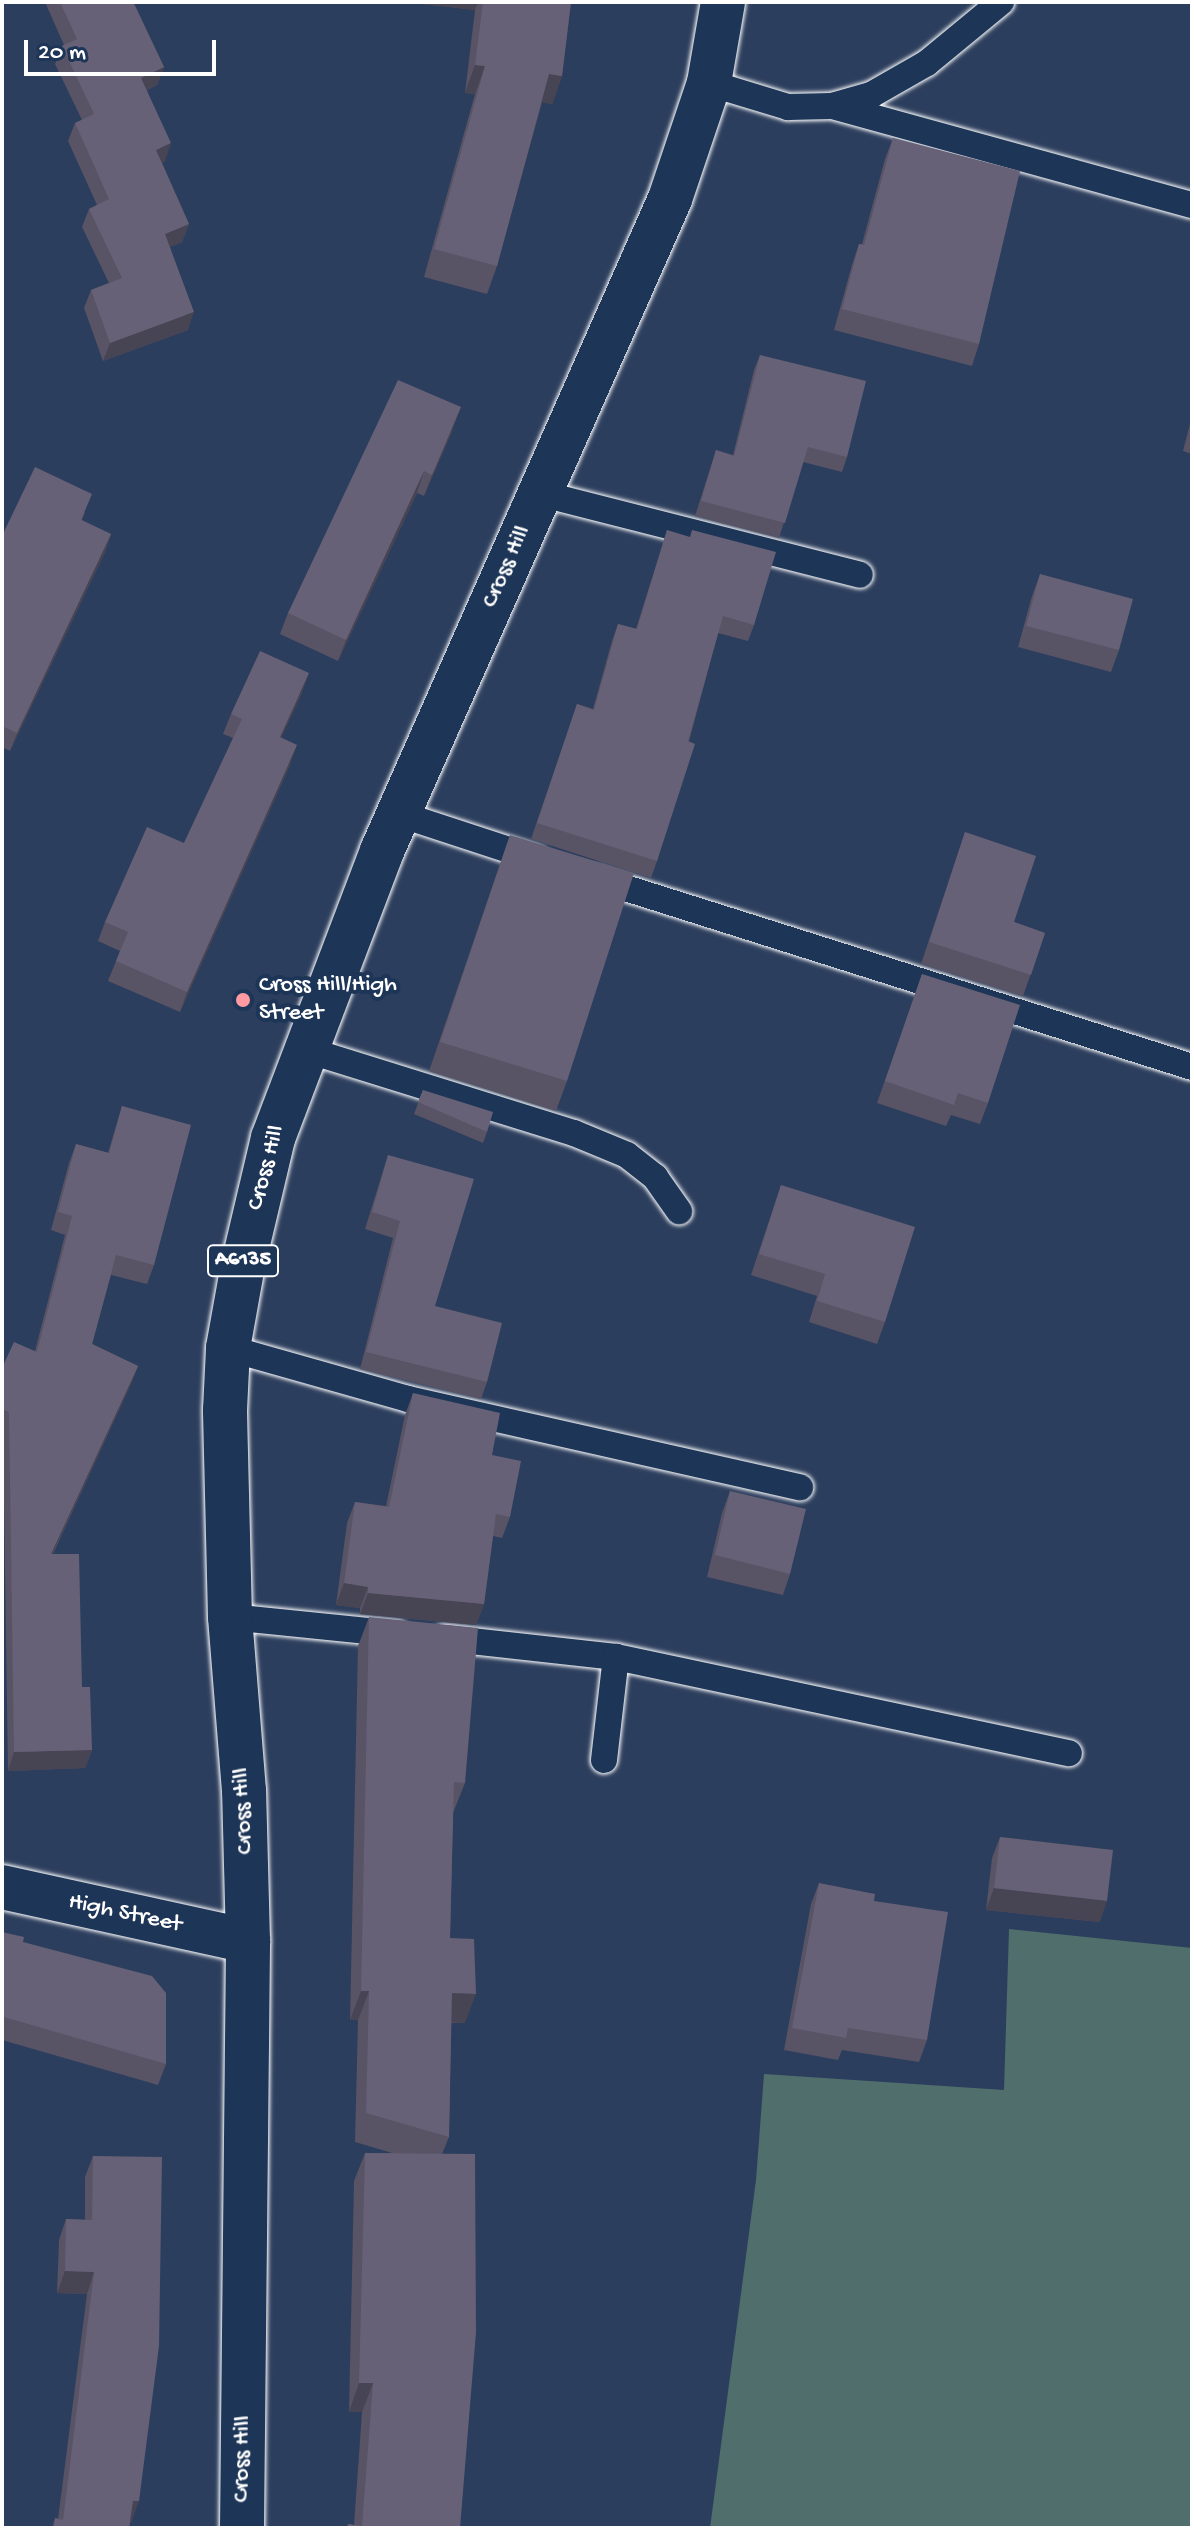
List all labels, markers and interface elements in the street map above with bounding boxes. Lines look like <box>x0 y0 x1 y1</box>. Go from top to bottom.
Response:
scale bar <box>28 24 220 74</box>
text: 20 m <box>38 39 86 68</box>
street label: Cross Hill <box>476 522 538 612</box>
place label: Cross Hill/High Street <box>259 972 397 1028</box>
marker: Cross Hill/High Street <box>234 991 252 1009</box>
street label: Cross Hill <box>242 1122 292 1214</box>
road number: A6135 <box>207 1243 279 1279</box>
street label: Cross Hill <box>227 1767 261 1855</box>
street label: High Street <box>66 1888 184 1940</box>
street label: Cross Hill <box>228 2415 258 2503</box>

